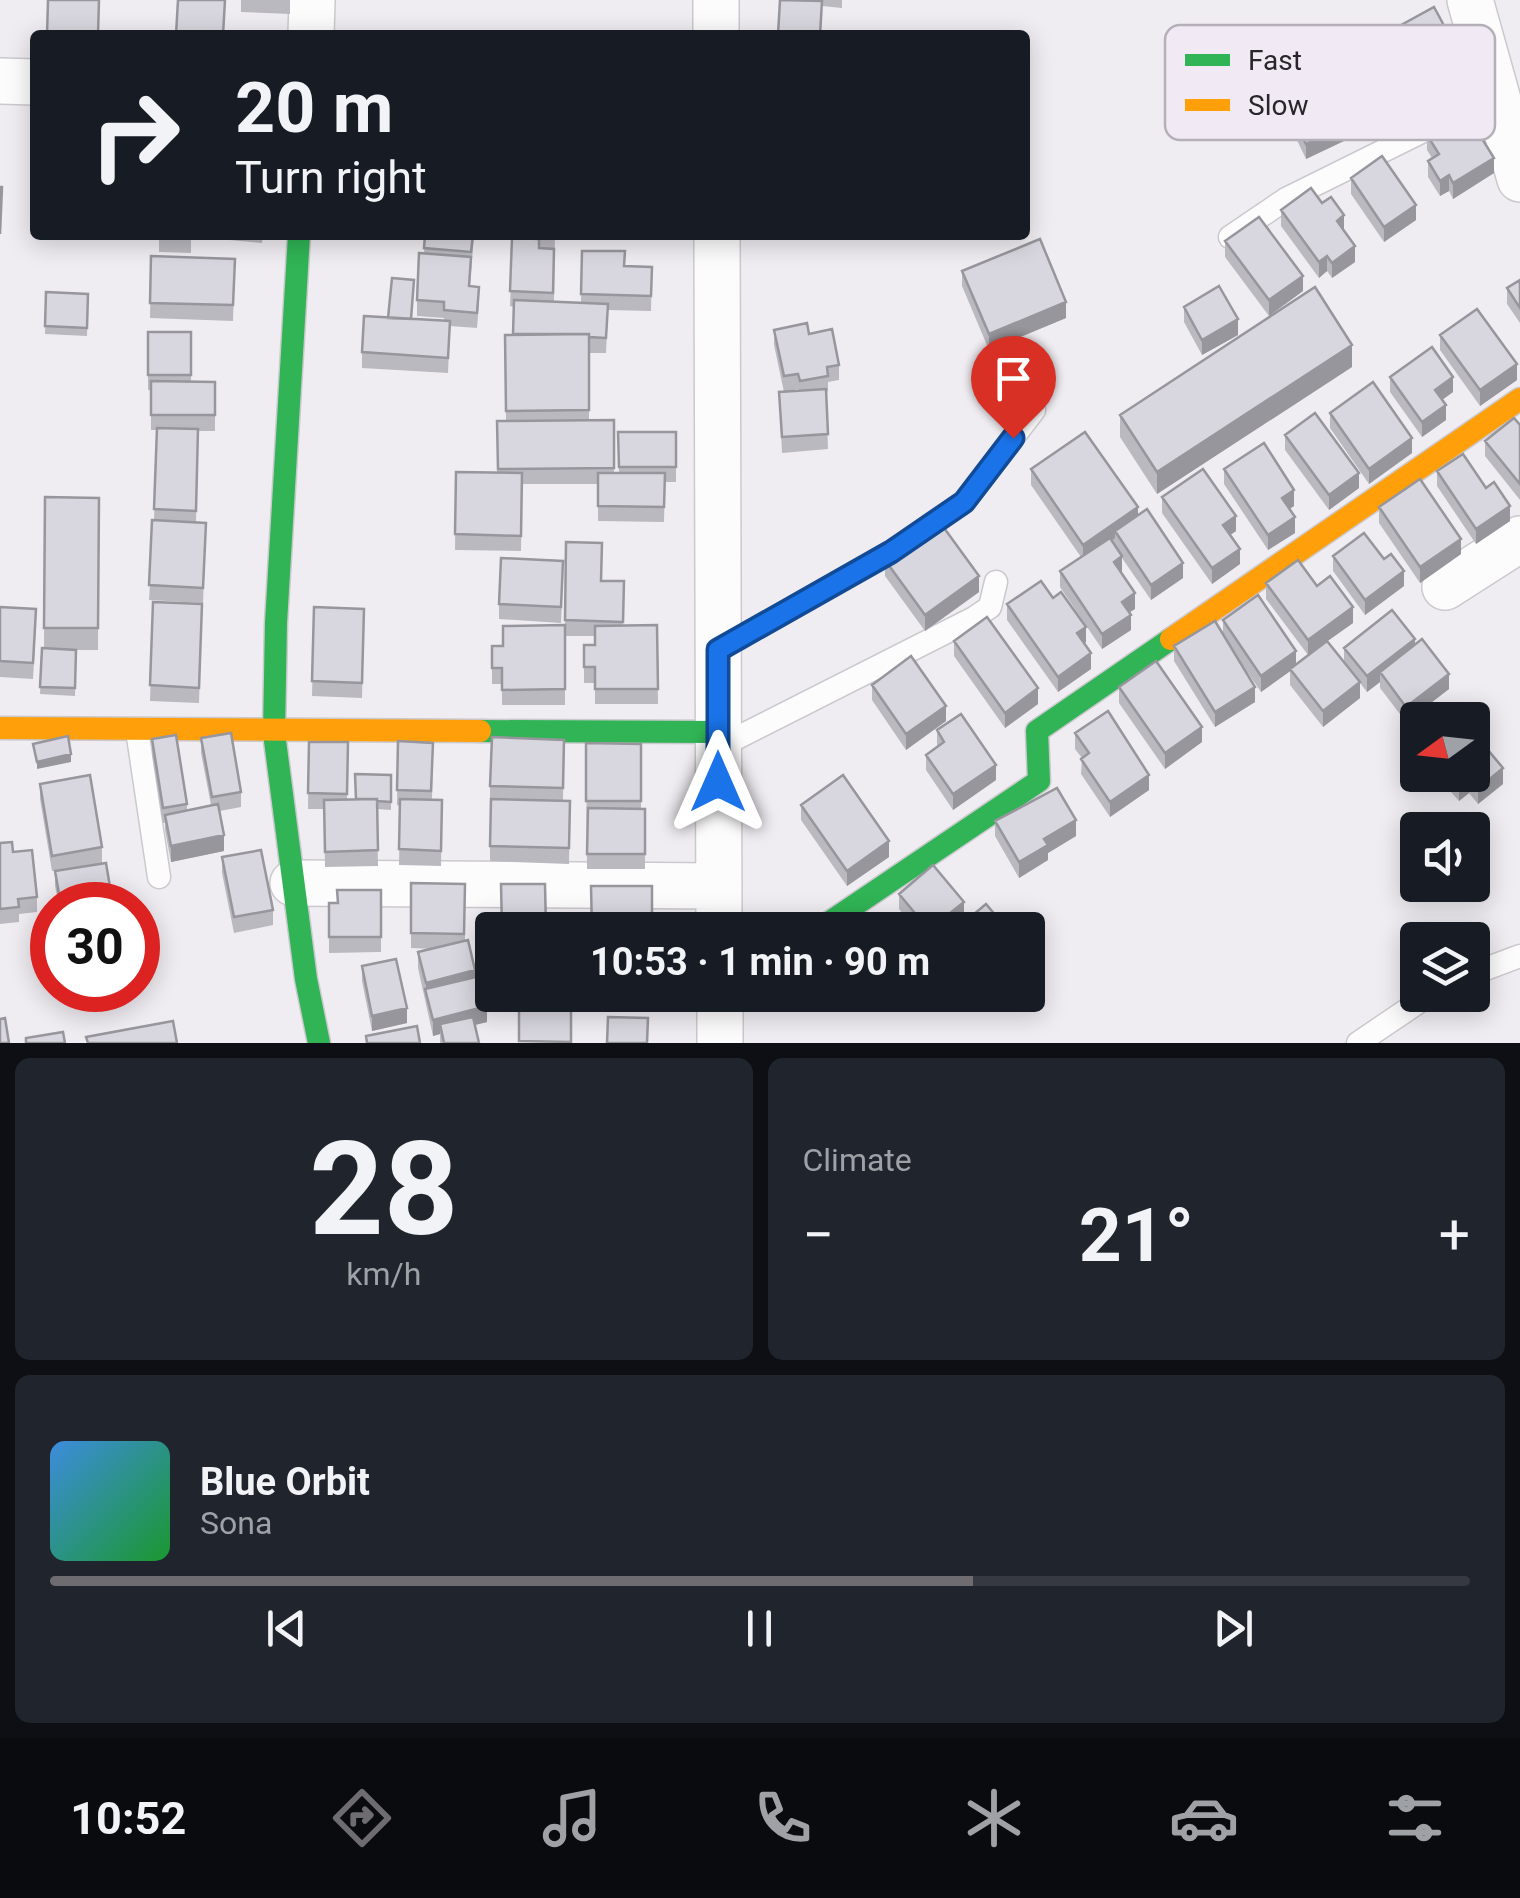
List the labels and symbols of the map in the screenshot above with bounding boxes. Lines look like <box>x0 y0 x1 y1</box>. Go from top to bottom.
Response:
legend <box>1165 25 1495 140</box>
text: Fast <box>1248 44 1302 77</box>
text: Slow <box>1248 89 1308 122</box>
pin <box>971 336 1056 439</box>
north arrow <box>1400 702 1490 792</box>
position arrow <box>666 730 770 834</box>
speed limit sign: 30 <box>30 882 160 1012</box>

